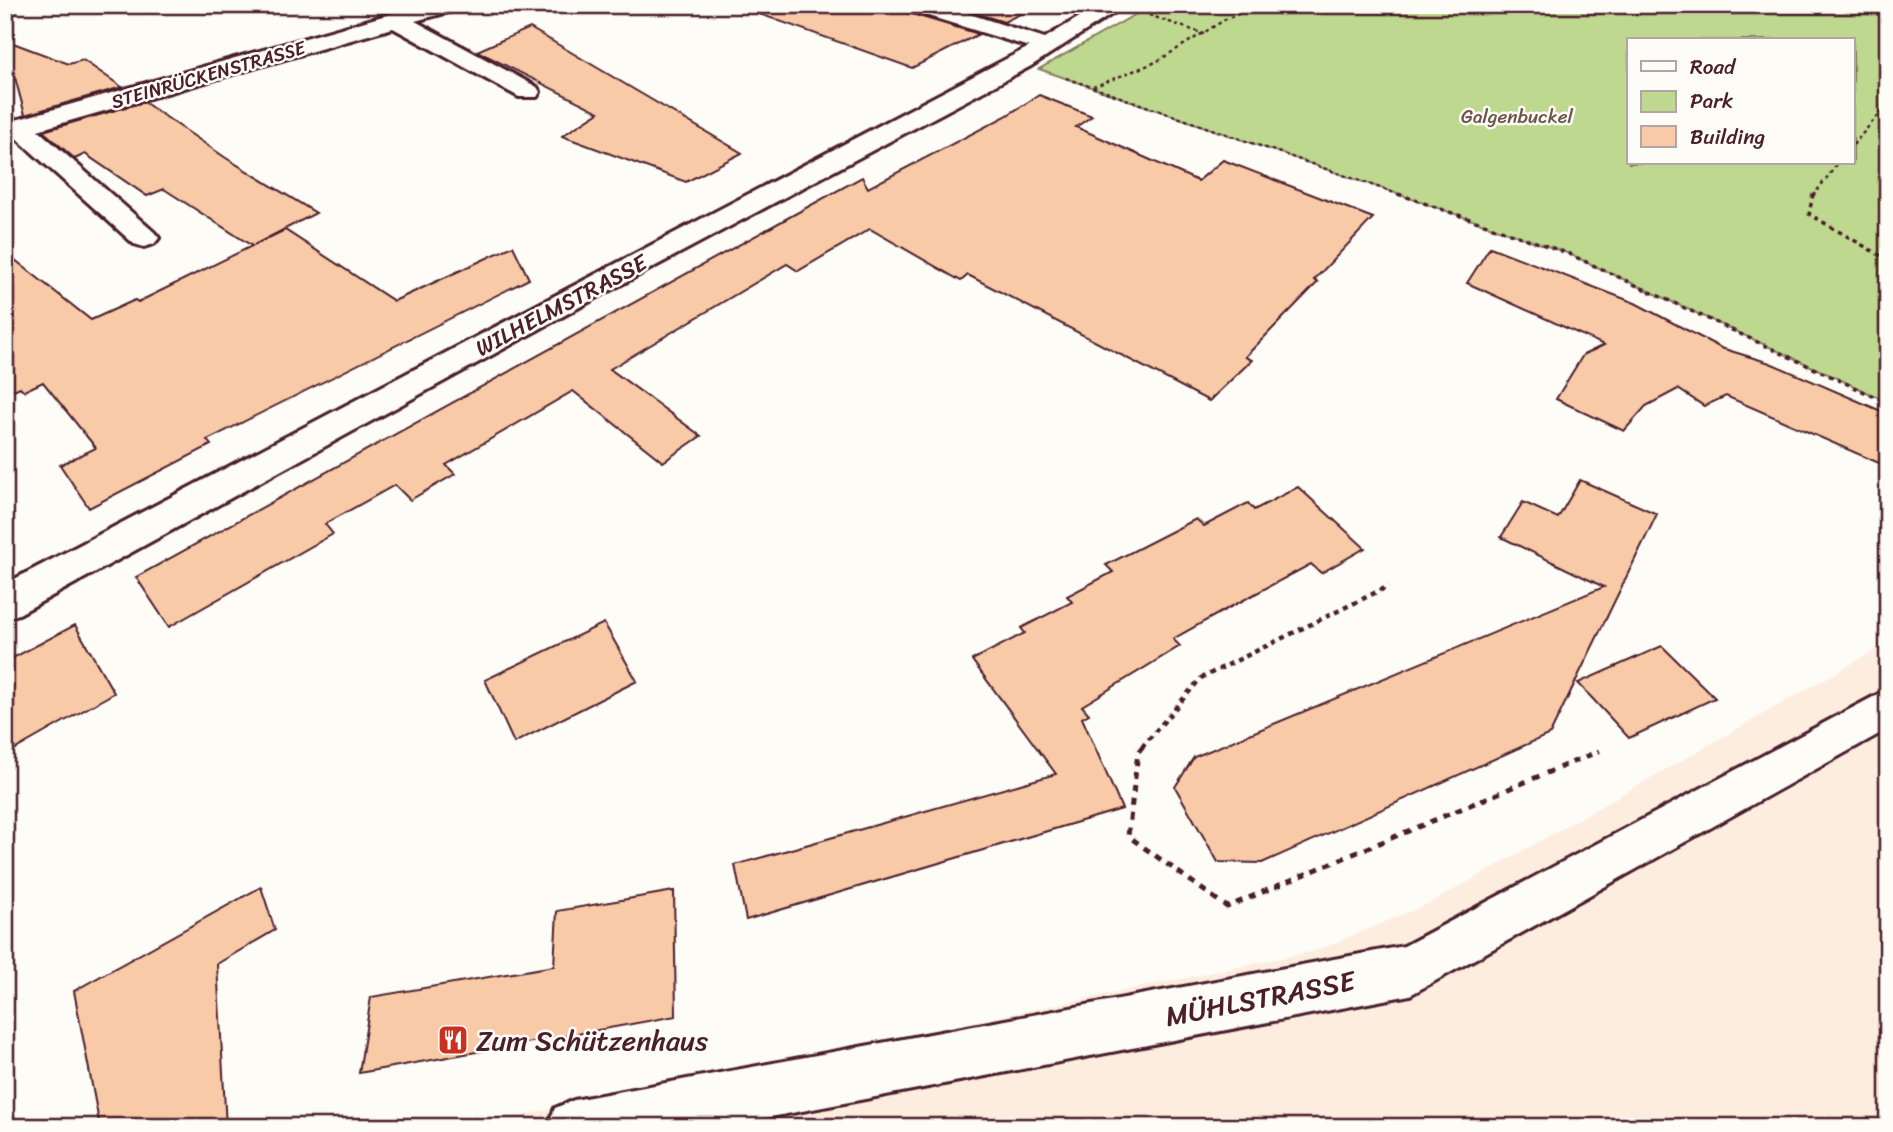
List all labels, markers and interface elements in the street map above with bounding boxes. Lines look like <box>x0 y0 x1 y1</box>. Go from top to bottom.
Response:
street label: STEINRÜCKENSTRASSE <box>107 31 311 118</box>
legend <box>1627 38 1854 164</box>
text: Road <box>1690 48 1737 86</box>
text: Park <box>1690 82 1733 120</box>
park label: Galgenbuckel <box>1461 100 1573 133</box>
text: Building <box>1690 118 1766 156</box>
street label: WILHELMSTRASSE <box>468 242 656 368</box>
street label: MÜHLSTRASSE <box>1161 956 1361 1041</box>
place label: Zum Schützenhaus <box>476 1016 708 1065</box>
restaurant icon: Zum Schützenhaus <box>436 1023 470 1057</box>

